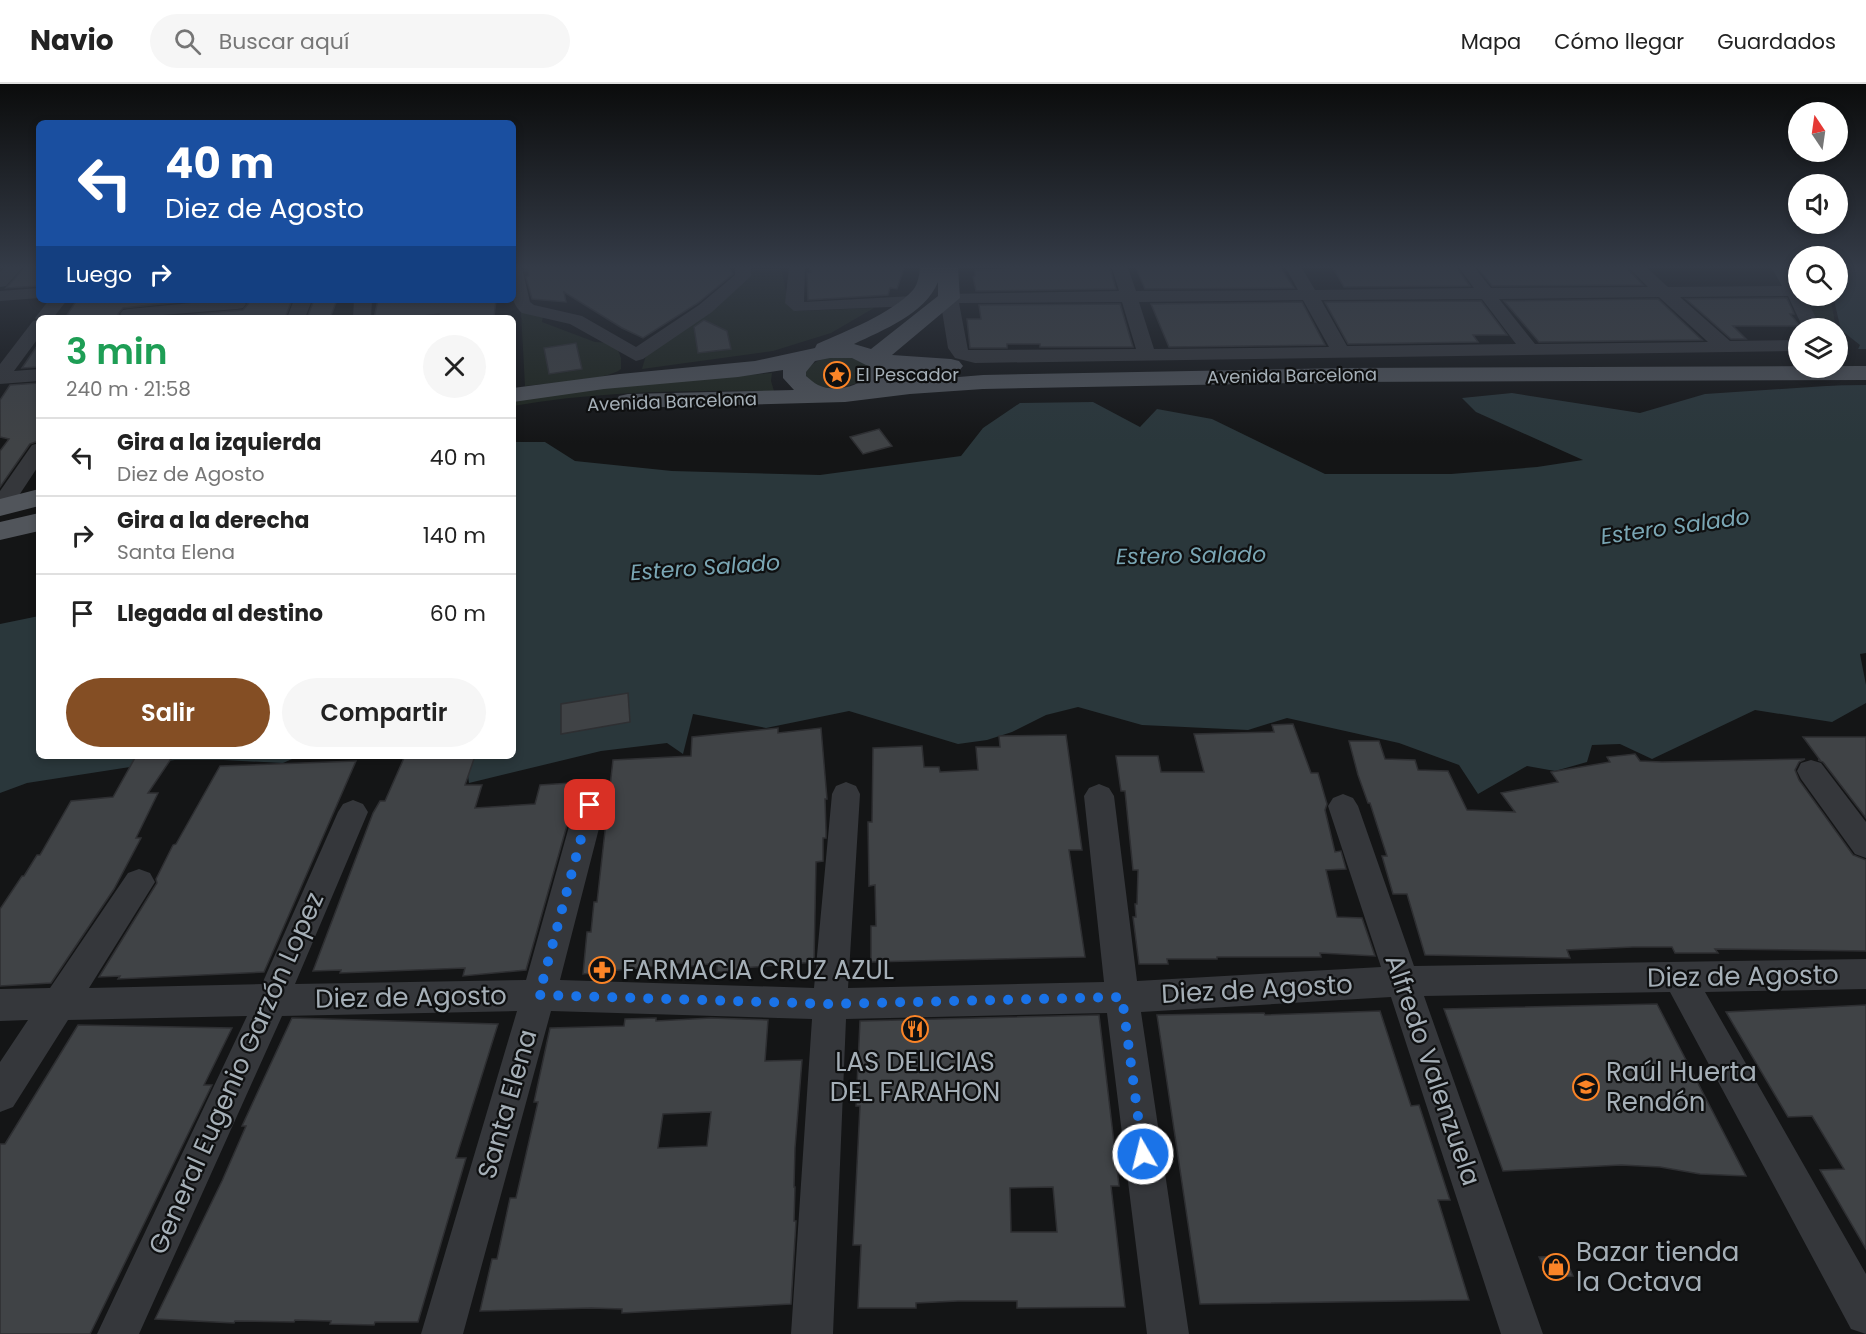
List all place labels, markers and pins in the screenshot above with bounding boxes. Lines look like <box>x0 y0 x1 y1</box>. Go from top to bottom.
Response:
place icon: El Pescador <box>822 360 852 390</box>
place label: El Pescador <box>856 362 959 387</box>
pin <box>564 779 615 830</box>
place label: FARMACIA CRUZ AZUL <box>622 952 894 988</box>
pharmacy icon: FARMACIA CRUZ AZUL <box>587 955 617 985</box>
restaurant icon: LAS DELICIAS DEL FARAHON <box>900 1014 930 1044</box>
place label: LAS DELICIAS DEL FARAHON <box>830 1044 1000 1110</box>
place label: Raúl Huerta Rendón <box>1606 1054 1757 1120</box>
school or university icon: Raúl Huerta Rendón <box>1571 1072 1601 1102</box>
place label: Bazar tienda la Octava <box>1576 1234 1739 1300</box>
shop icon: Bazar tienda la Octava <box>1541 1252 1571 1282</box>

